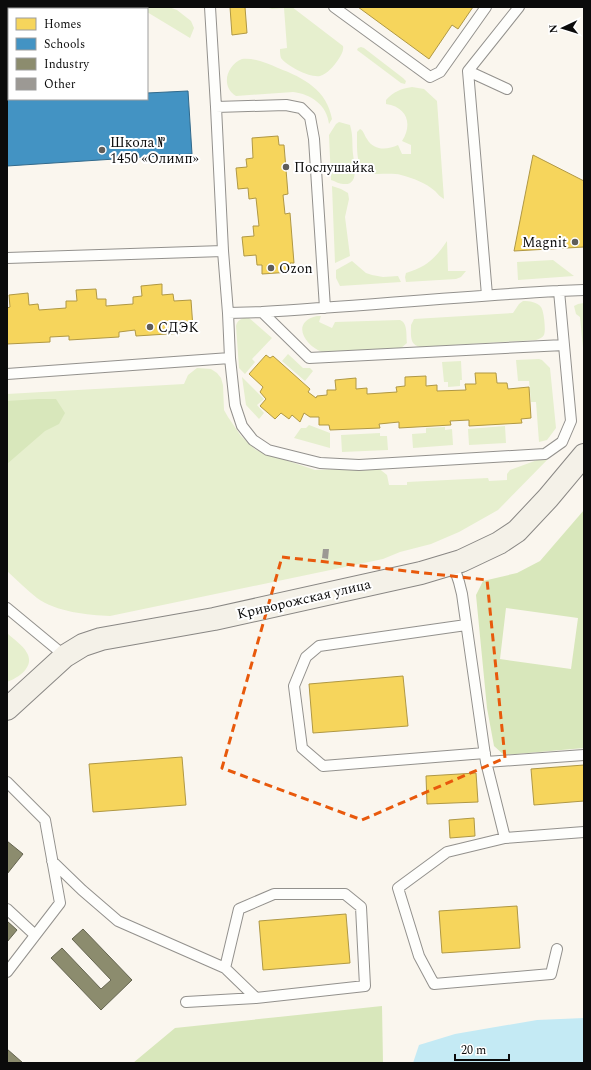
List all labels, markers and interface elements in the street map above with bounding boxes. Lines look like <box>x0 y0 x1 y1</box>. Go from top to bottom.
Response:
legend <box>8 8 148 100</box>
north arrow <box>543 8 583 48</box>
text: Homes <box>44 15 82 34</box>
text: N <box>545 24 562 34</box>
text: Schools <box>44 35 85 54</box>
text: Industry <box>44 55 90 74</box>
text: Other <box>44 75 76 94</box>
place label: Школа № 1450 «Олимп» <box>110 132 199 169</box>
marker: Школа № 1450 «Олимп» <box>97 145 107 155</box>
place label: Послушайка <box>294 157 375 178</box>
marker: Послушайка <box>281 162 291 172</box>
place label: Magnit <box>522 232 567 253</box>
marker: Magnit <box>570 237 580 247</box>
place label: Ozon <box>279 258 313 279</box>
marker: Ozon <box>266 263 276 273</box>
place label: СДЭК <box>158 317 199 338</box>
marker: СДЭК <box>145 322 155 332</box>
street label: Криворожская улица <box>235 573 373 625</box>
scale bar <box>455 1036 509 1062</box>
text: 20 m <box>461 1041 486 1060</box>

